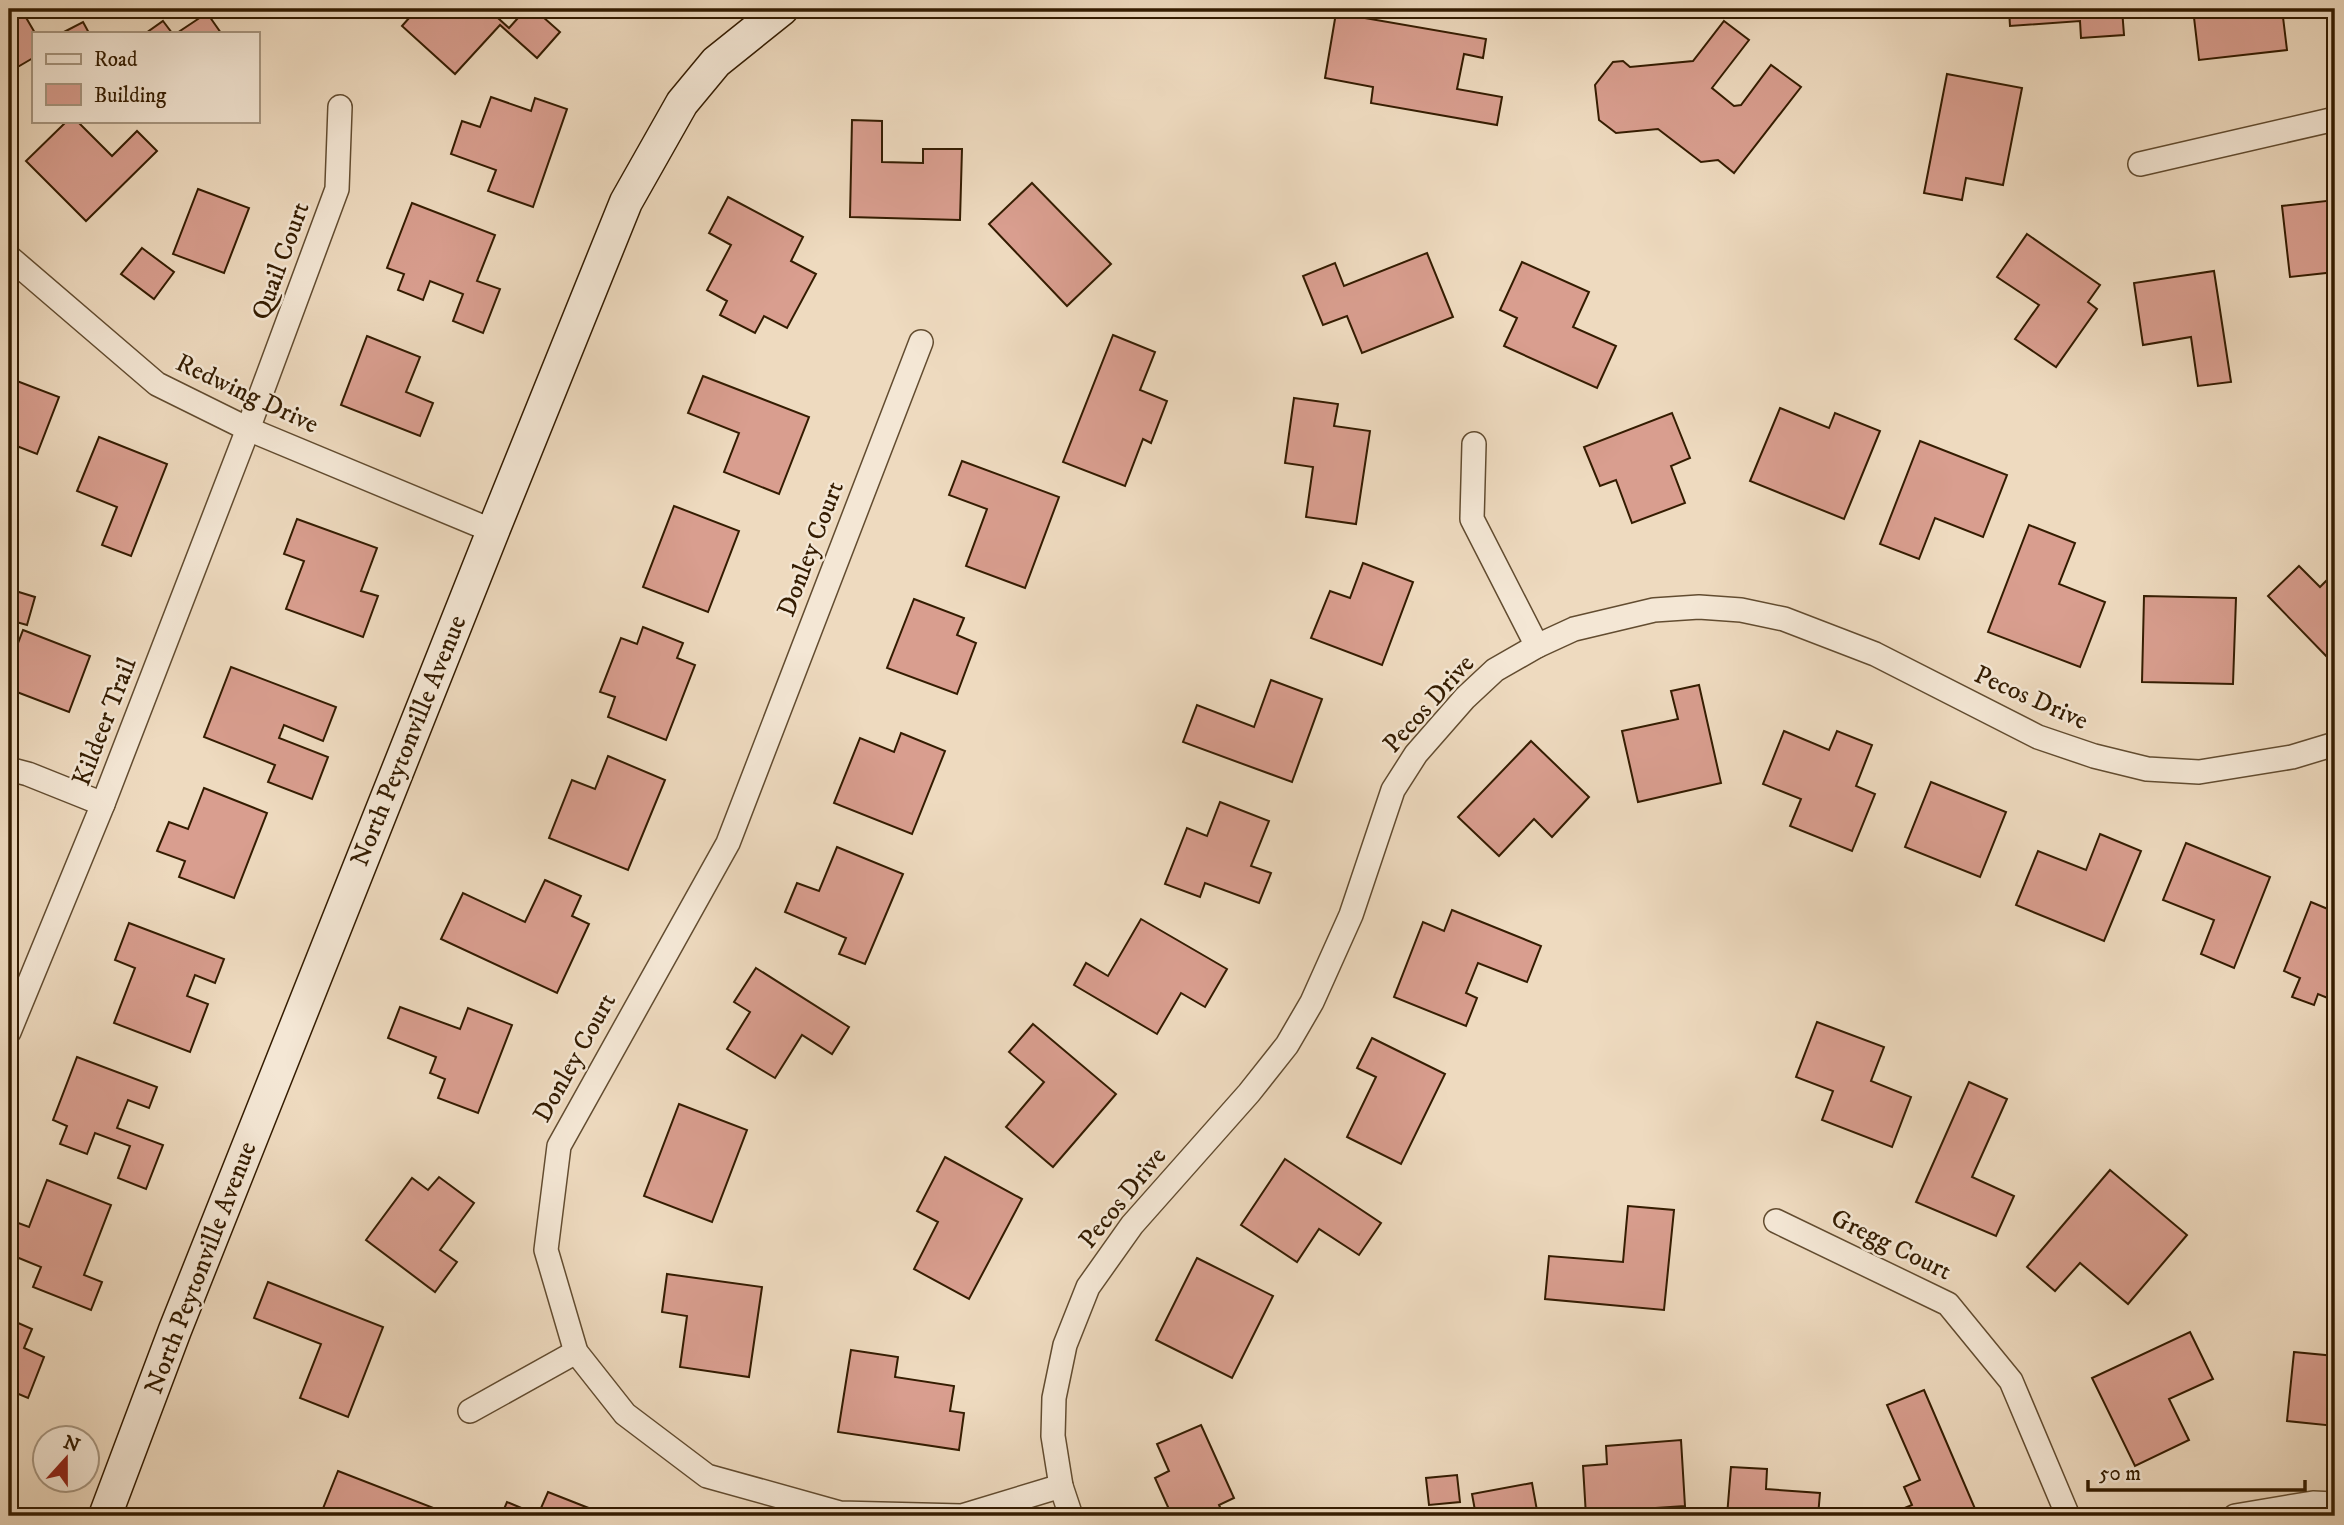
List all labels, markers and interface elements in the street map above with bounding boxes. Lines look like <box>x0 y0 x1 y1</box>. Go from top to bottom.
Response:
legend <box>32 32 259 122</box>
text: Road <box>94 47 138 73</box>
text: Building <box>94 83 167 109</box>
street label: Quail Court <box>244 197 318 325</box>
street label: Redwing Drive <box>170 347 324 441</box>
street label: Donley Court <box>770 477 852 621</box>
street label: North Peytonville Avenue <box>344 611 474 871</box>
street label: Pecos Drive <box>1376 648 1482 760</box>
street label: Kildeer Trail <box>65 653 145 791</box>
street label: Pecos Drive <box>1969 658 2093 738</box>
street label: Donley Court <box>526 988 624 1128</box>
street label: North Peytonville Avenue <box>138 1137 264 1399</box>
street label: Pecos Drive <box>1072 1140 1174 1256</box>
street label: Gregg Court <box>1825 1202 1957 1288</box>
north arrow <box>32 1424 102 1494</box>
text: N <box>60 1431 83 1458</box>
scale bar <box>2088 1448 2306 1492</box>
text: 50 m <box>2099 1461 2141 1487</box>

